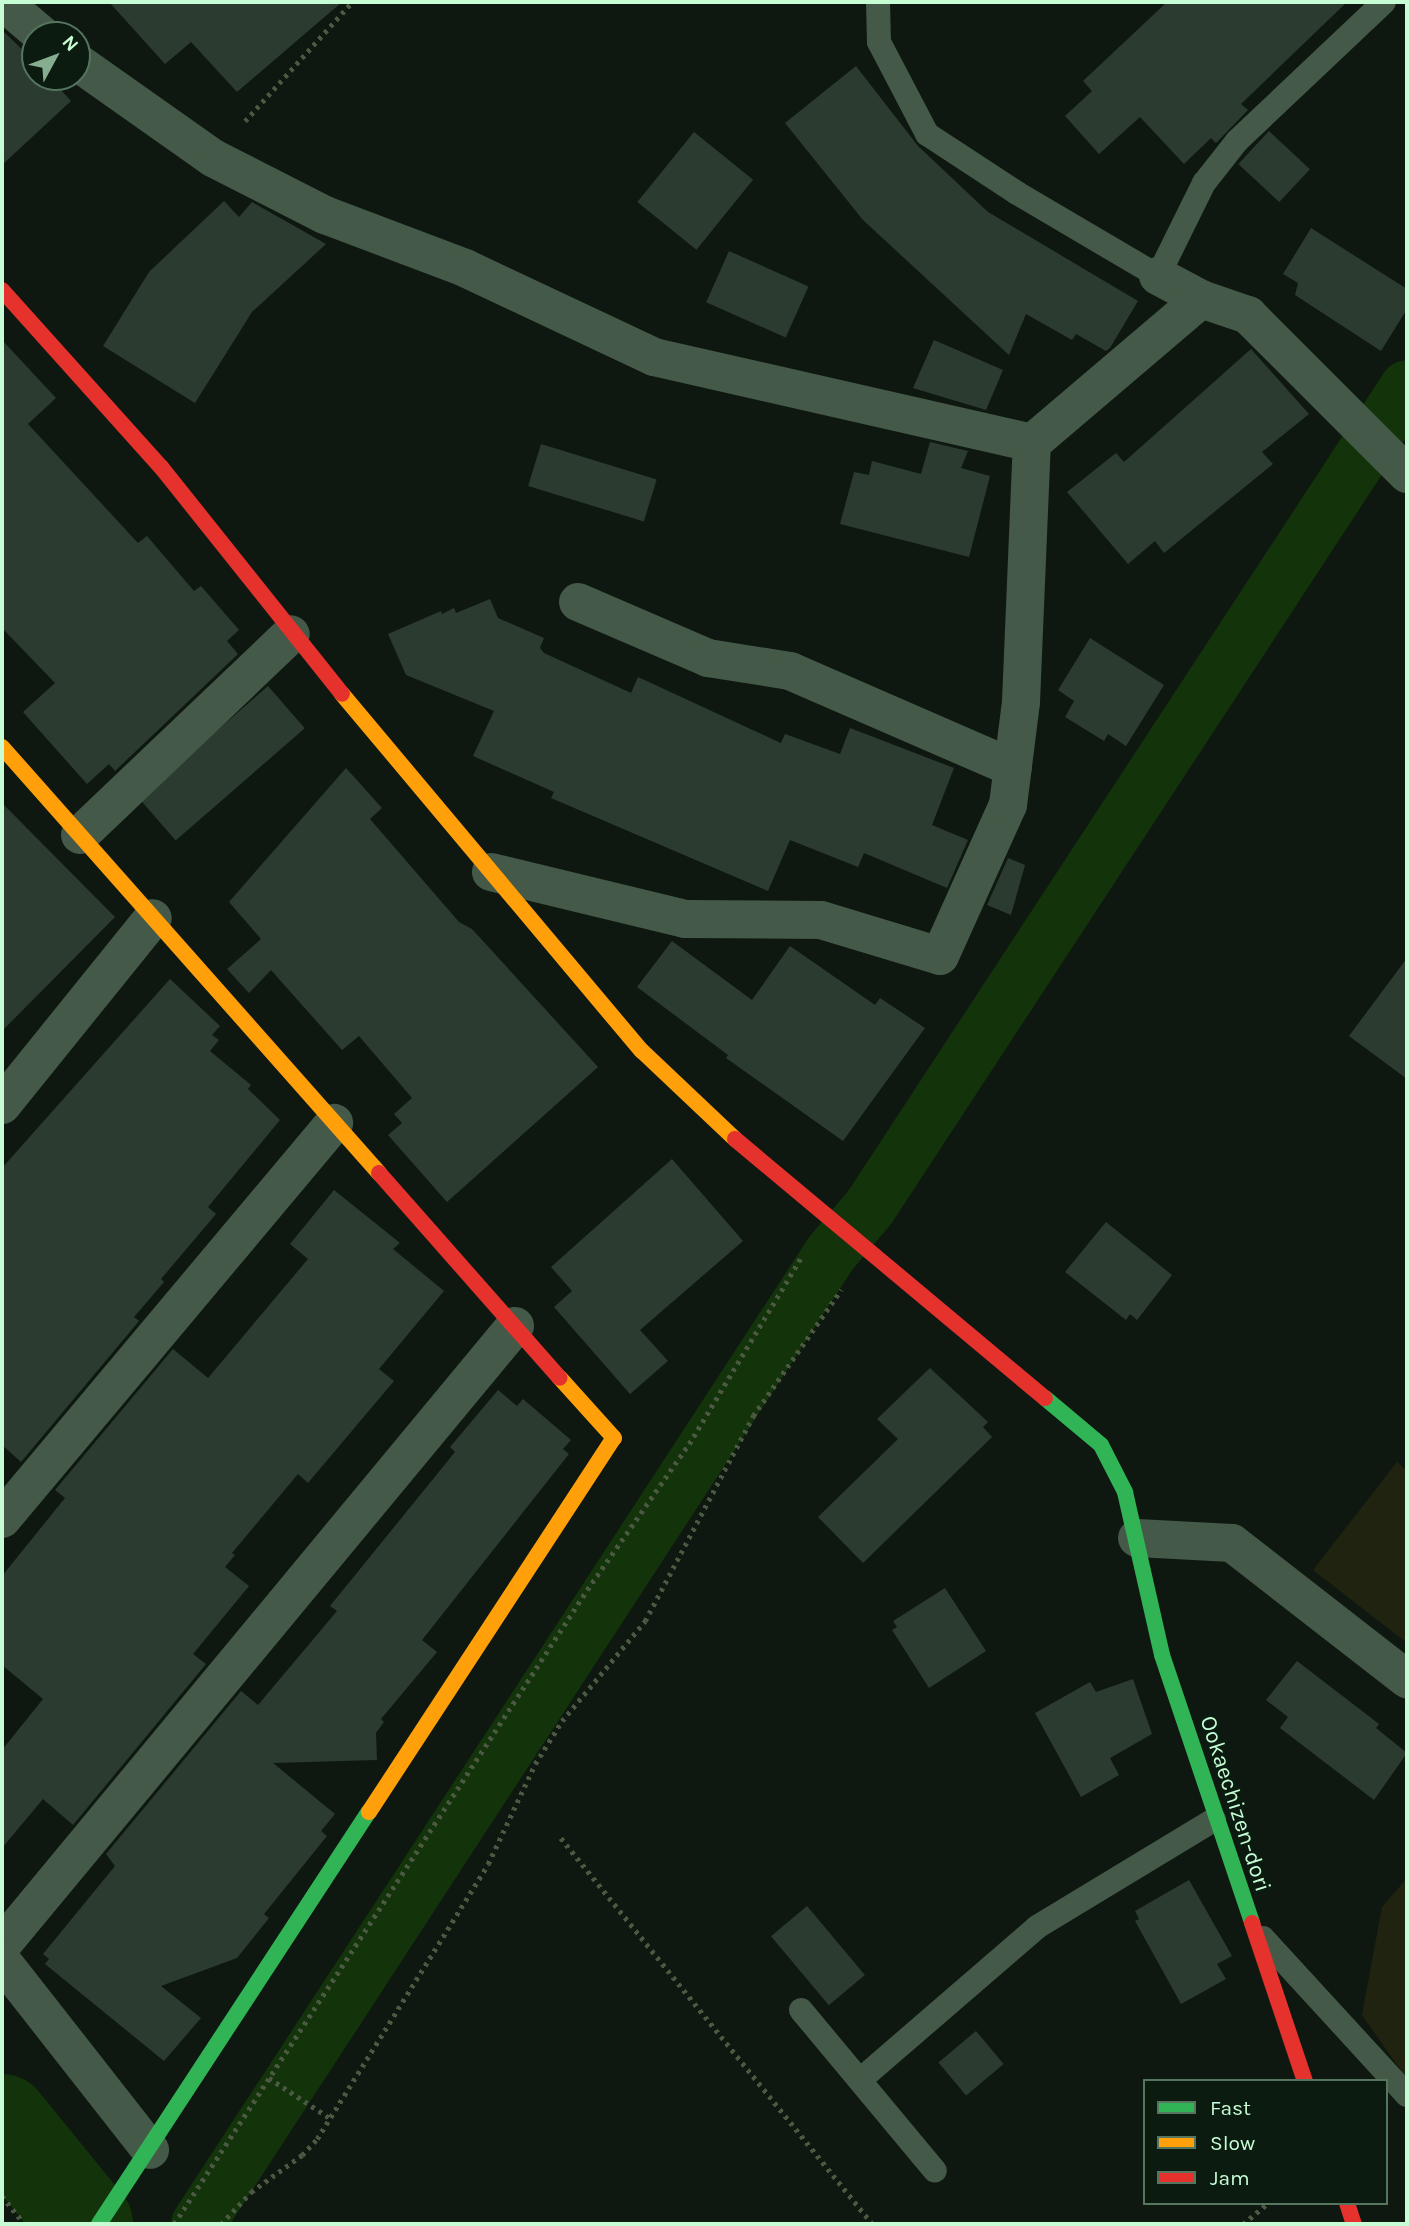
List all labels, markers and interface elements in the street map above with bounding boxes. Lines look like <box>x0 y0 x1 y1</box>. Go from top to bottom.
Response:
north arrow <box>21 21 91 91</box>
text: N <box>58 31 83 56</box>
street label: Ookaechizen-dori <box>1194 1713 1276 1895</box>
legend <box>1143 2079 1388 2205</box>
text: Fast <box>1210 2096 1251 2120</box>
text: Slow <box>1210 2131 1255 2155</box>
text: Jam <box>1210 2166 1250 2190</box>

